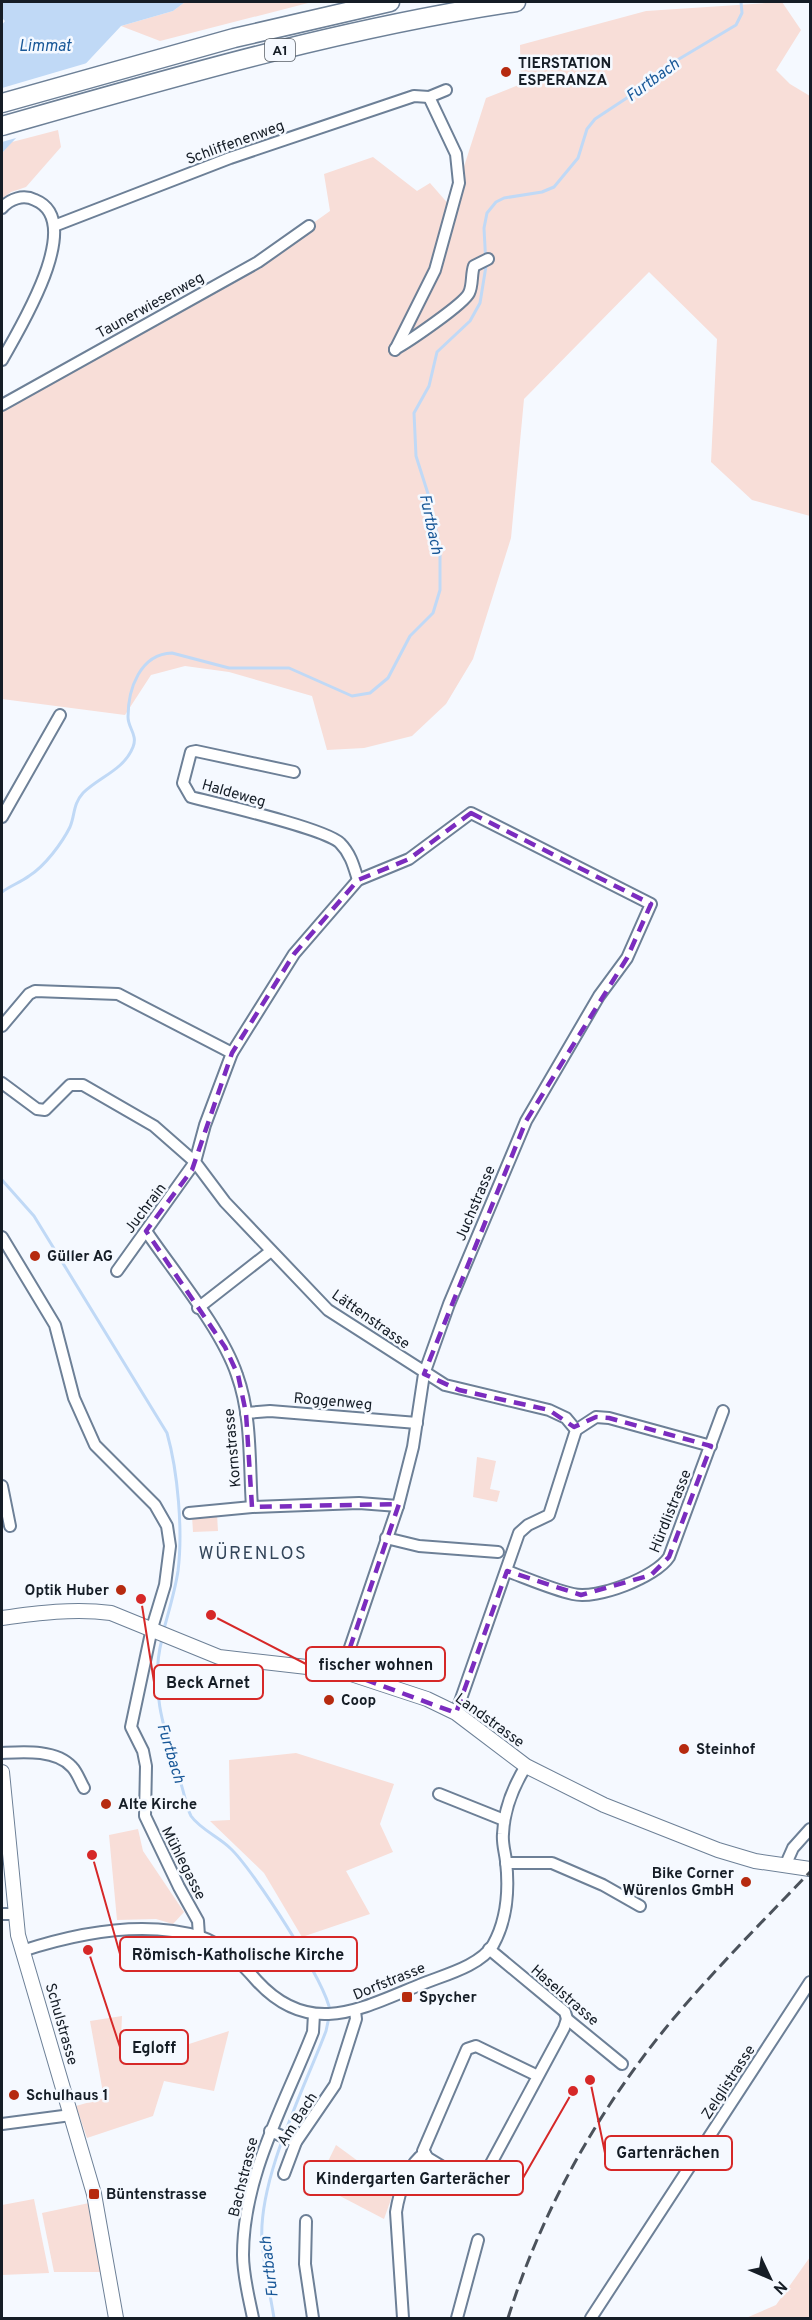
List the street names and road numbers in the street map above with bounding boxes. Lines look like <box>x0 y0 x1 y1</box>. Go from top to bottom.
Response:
road number: A1 <box>265 39 295 61</box>
street label: Schliffenenweg <box>184 117 287 170</box>
street label: Taunerwiesenweg <box>94 269 208 344</box>
street label: Haldeweg <box>199 776 268 813</box>
street label: Juchstrasse <box>452 1163 501 1244</box>
street label: Juchrain <box>121 1180 171 1238</box>
street label: Lättenstrasse <box>327 1286 413 1354</box>
street label: Roggenweg <box>293 1390 373 1415</box>
street label: Kornstrasse <box>221 1407 246 1488</box>
street label: Hürdlistrasse <box>646 1467 697 1556</box>
street label: Landstrasse <box>451 1690 527 1753</box>
street label: Mühlegasse <box>156 1824 209 1903</box>
street label: Dorfstrasse <box>351 1959 429 2005</box>
street label: Haselstrasse <box>526 1961 602 2031</box>
street label: Schulstrasse <box>40 1981 81 2068</box>
street label: Zelglistrasse <box>698 2042 760 2124</box>
street label: Am Bach <box>274 2089 323 2150</box>
street label: Bachstrasse <box>225 2136 264 2219</box>

